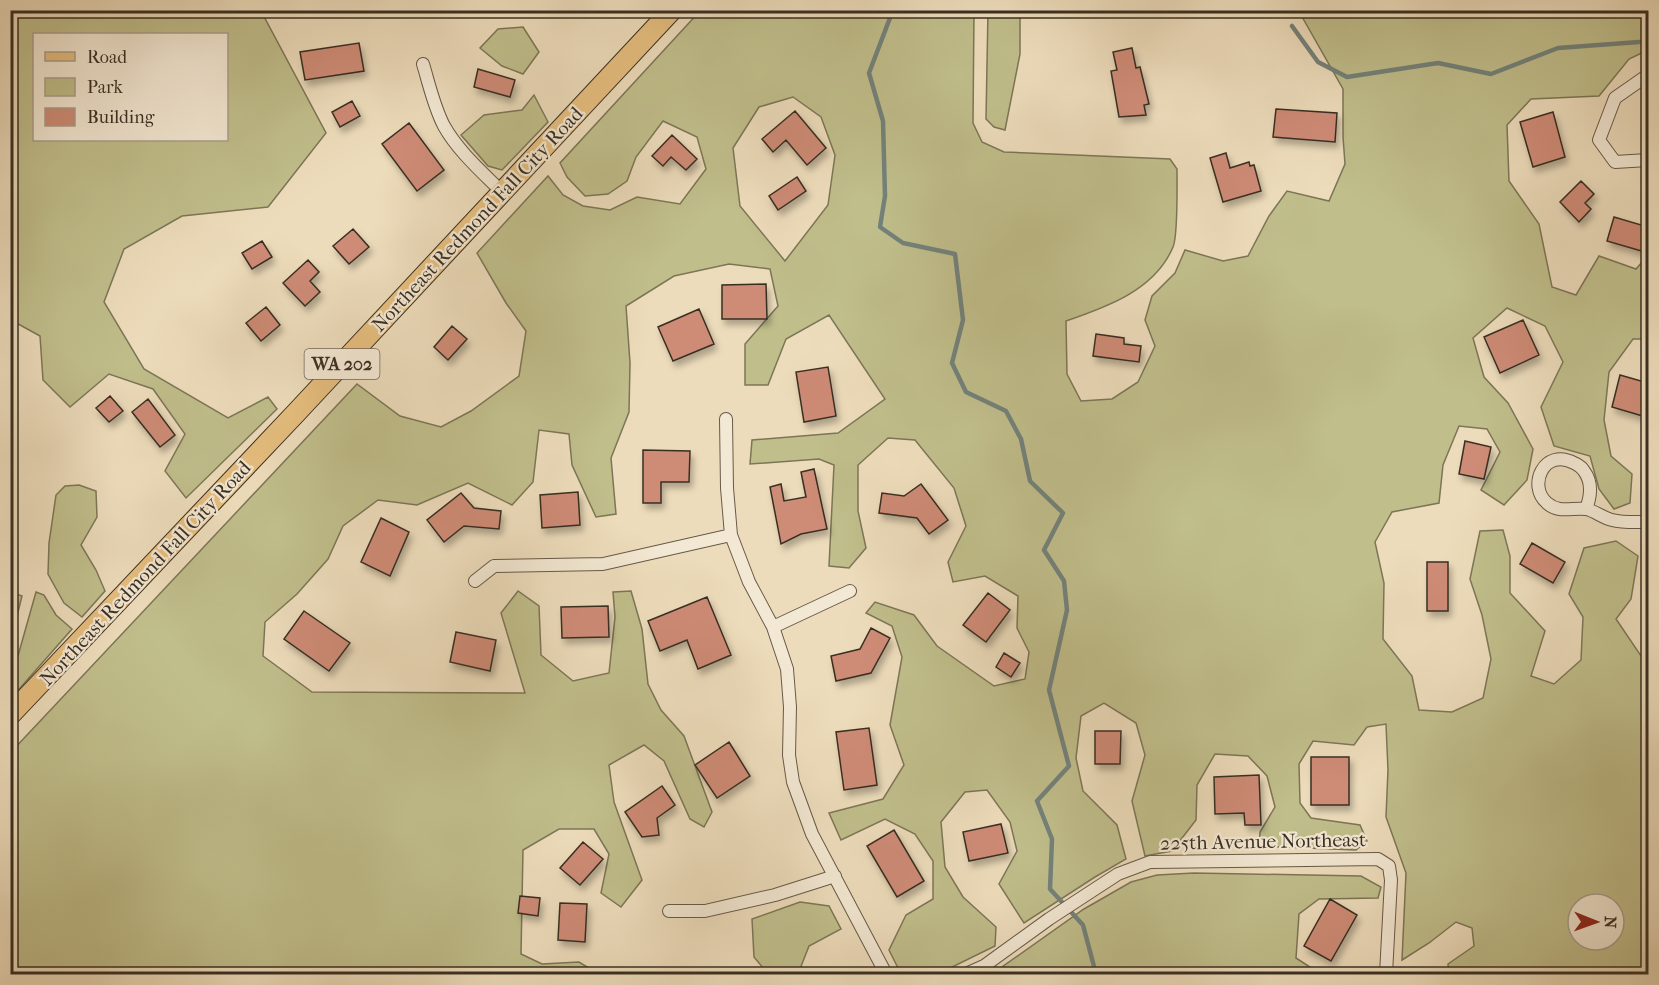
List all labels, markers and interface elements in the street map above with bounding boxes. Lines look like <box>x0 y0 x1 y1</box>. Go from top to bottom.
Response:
legend <box>33 33 228 141</box>
text: Road <box>87 47 127 68</box>
text: Park <box>87 77 124 98</box>
street label: Northeast Redmond Fall City Road <box>367 101 588 336</box>
text: Building <box>87 107 155 128</box>
road number: WA 202 <box>304 349 380 379</box>
street label: Northeast Redmond Fall City Road <box>35 455 256 690</box>
street label: 225th Avenue Northeast <box>1160 828 1366 855</box>
north arrow <box>1566 892 1626 952</box>
text: N <box>1601 916 1620 929</box>

